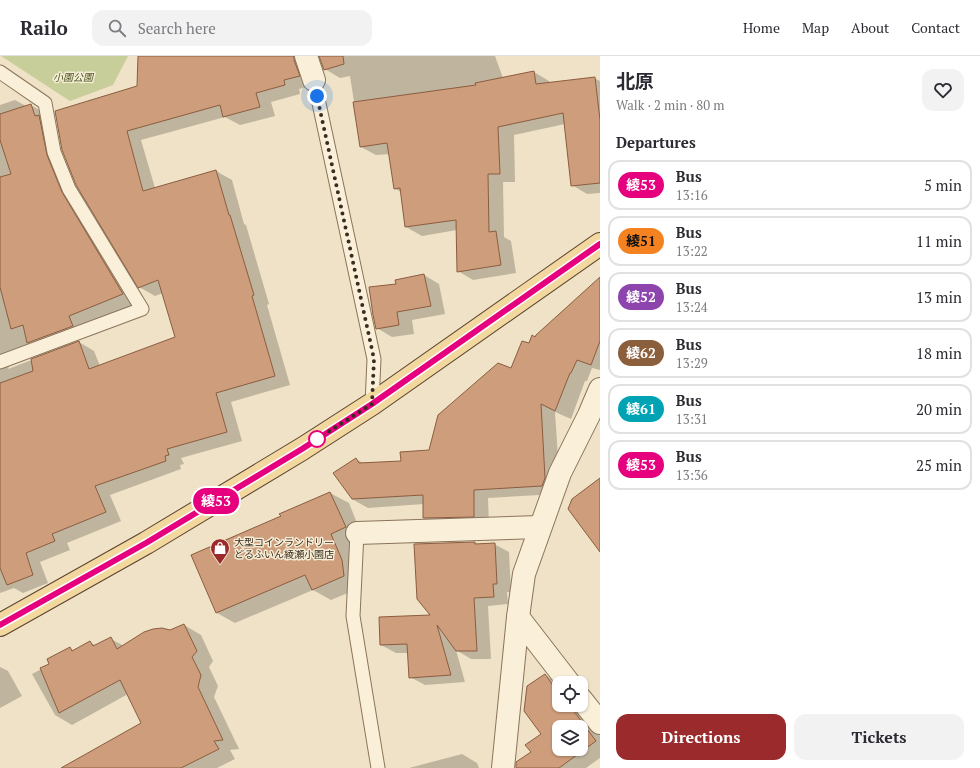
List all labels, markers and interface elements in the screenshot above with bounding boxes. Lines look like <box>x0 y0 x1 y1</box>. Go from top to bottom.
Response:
search box <box>92 10 372 46</box>
text: Railo <box>20 15 68 40</box>
icon: search <box>106 17 128 39</box>
text: Search here <box>138 18 216 38</box>
text: Home <box>743 18 780 37</box>
text: Map <box>802 18 829 37</box>
text: About <box>851 18 889 37</box>
text: Contact <box>911 18 960 37</box>
text: 北原 <box>616 68 654 93</box>
button: heart <box>922 69 964 111</box>
park label: 小園公園 <box>53 71 95 84</box>
your location <box>307 86 327 106</box>
text: Walk · 2 min · 80 m <box>616 96 725 114</box>
text: Departures <box>616 132 696 152</box>
text: Bus <box>676 166 702 186</box>
text: 綾53 <box>626 175 656 194</box>
text: 5 min <box>924 175 962 195</box>
text: 13:16 <box>676 186 708 204</box>
text: Bus <box>676 222 702 242</box>
text: 綾51 <box>626 231 656 250</box>
text: 11 min <box>916 231 962 251</box>
text: 13:22 <box>676 242 708 260</box>
text: Bus <box>676 278 702 298</box>
text: 綾52 <box>626 287 656 306</box>
text: 13 min <box>916 287 962 307</box>
text: 13:24 <box>676 298 708 316</box>
text: Bus <box>676 334 702 354</box>
text: 綾62 <box>626 343 656 362</box>
text: 18 min <box>916 343 962 363</box>
text: 13:29 <box>676 354 708 372</box>
text: Bus <box>676 390 702 410</box>
text: 綾61 <box>626 399 656 418</box>
text: 20 min <box>916 399 962 419</box>
text: 13:31 <box>676 410 708 428</box>
unlabelled marker <box>308 430 326 448</box>
text: Bus <box>676 446 702 466</box>
text: 綾53 <box>626 455 656 474</box>
text: 25 min <box>916 455 962 475</box>
text: 13:36 <box>676 466 708 484</box>
line badge: 綾53 <box>193 488 239 514</box>
text: 綾53 <box>201 491 231 510</box>
place label: 大型コインランドリー どるふいん綾瀬小園店 <box>234 536 334 561</box>
shop icon: 大型コインランドリー どるふいん綾瀬小園店 <box>209 537 231 565</box>
map controls <box>552 676 588 756</box>
button: locate <box>552 676 588 712</box>
button: Directions <box>616 714 786 760</box>
button: Tickets <box>794 714 964 760</box>
button: layers <box>552 720 588 756</box>

